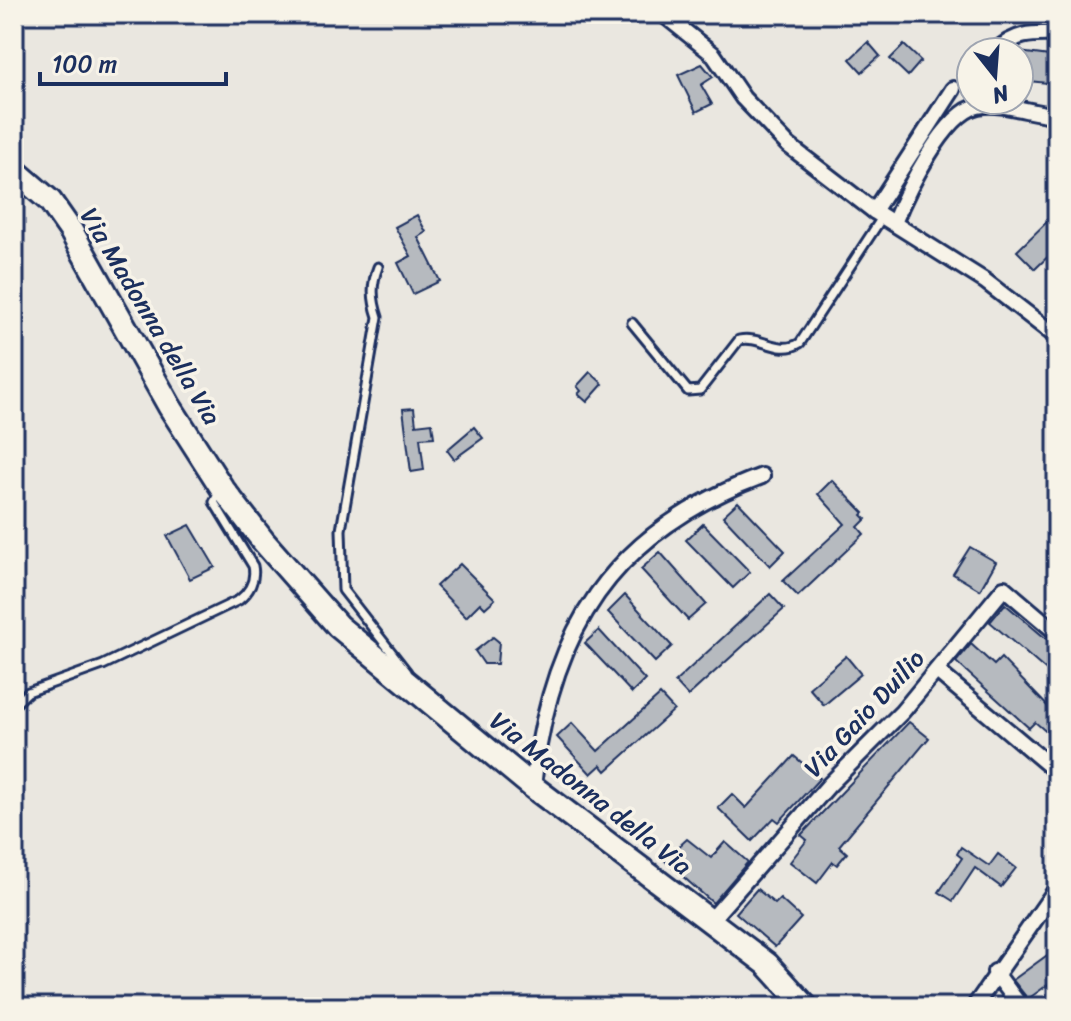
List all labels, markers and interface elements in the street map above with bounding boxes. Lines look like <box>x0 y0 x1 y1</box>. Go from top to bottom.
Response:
scale bar <box>40 36 226 86</box>
north arrow <box>955 36 1035 116</box>
text: 100 m <box>52 43 117 85</box>
text: N <box>987 73 1015 116</box>
street label: Via Madonna della Via <box>68 198 234 434</box>
street label: Via Gaio Duilio <box>792 638 936 788</box>
street label: Via Madonna della Via <box>479 699 703 887</box>

